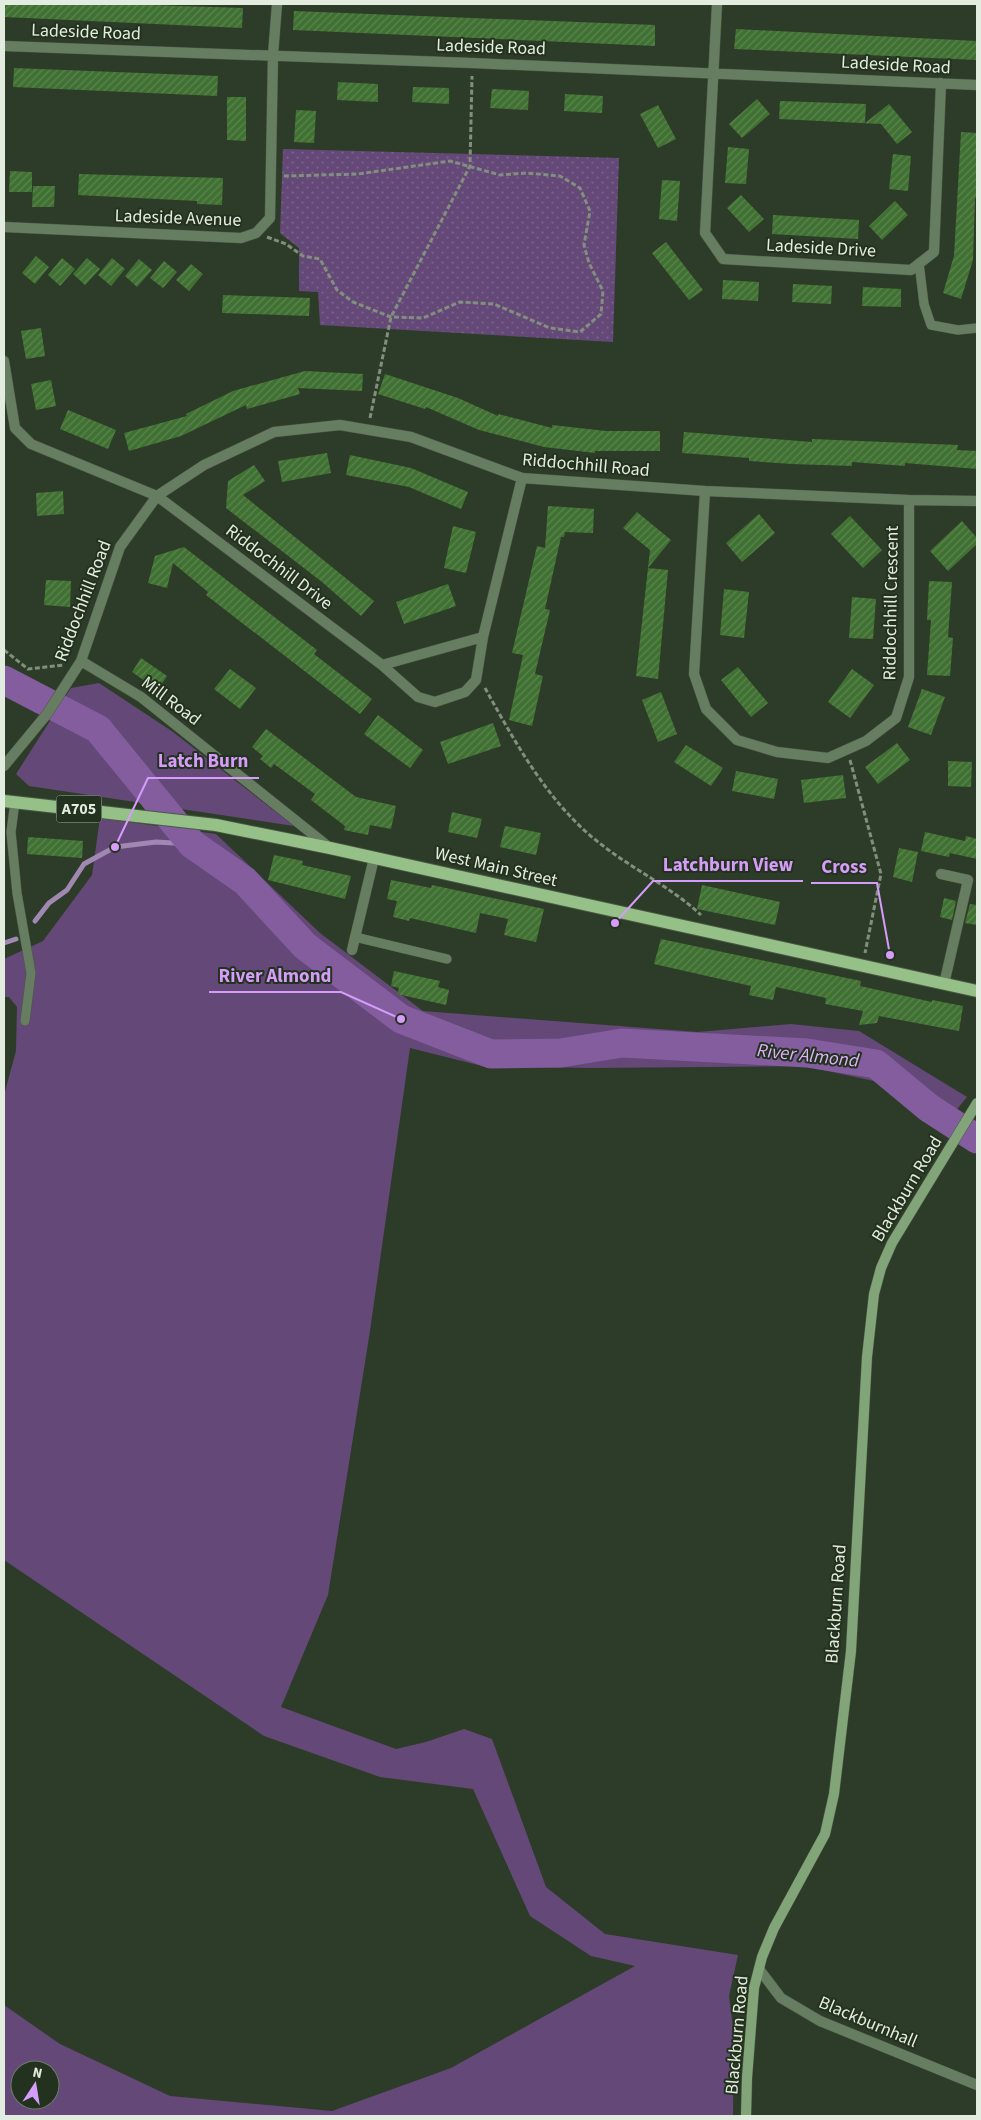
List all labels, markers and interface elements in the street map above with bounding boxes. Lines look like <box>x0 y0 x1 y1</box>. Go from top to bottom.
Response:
street label: Ladeside Road <box>31 18 141 46</box>
street label: Ladeside Road <box>436 33 546 61</box>
street label: Ladeside Road <box>840 50 952 80</box>
street label: Ladeside Avenue <box>114 203 242 233</box>
street label: Ladeside Drive <box>765 233 877 263</box>
street label: Riddochhill Road <box>521 447 651 483</box>
street label: Riddochhill Drive <box>220 518 338 616</box>
street label: Riddochhill Crescent <box>877 525 905 681</box>
street label: Riddochhill Road <box>48 537 118 665</box>
street label: Mill Road <box>136 670 206 732</box>
callout: Latch Burn <box>148 744 259 778</box>
text: Latch Burn <box>158 748 248 775</box>
road number: A705 <box>56 796 102 822</box>
street label: West Main Street <box>432 841 560 893</box>
callout: Latchburn View <box>653 847 803 881</box>
callout: Cross <box>811 849 877 883</box>
text: Latchburn View <box>663 852 793 879</box>
text: Cross <box>821 854 867 881</box>
callout: River Almond <box>209 958 341 992</box>
text: River Almond <box>219 963 331 990</box>
water label: River Almond <box>756 1037 861 1075</box>
street label: Blackburn Road <box>866 1131 948 1247</box>
street label: Blackburn Road <box>819 1544 853 1664</box>
street label: Blackburn Road <box>719 1974 755 2096</box>
street label: Blackburnhall <box>815 1990 921 2054</box>
north arrow <box>10 2060 60 2110</box>
text: N <box>31 2063 44 2084</box>

